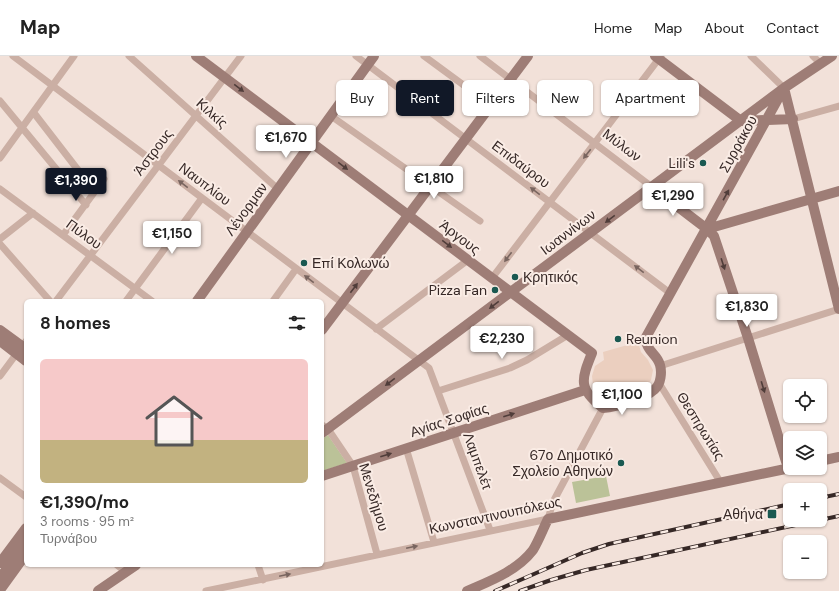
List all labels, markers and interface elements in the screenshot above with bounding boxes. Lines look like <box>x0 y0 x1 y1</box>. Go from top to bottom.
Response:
text: Map <box>20 15 60 40</box>
text: Home <box>594 19 632 37</box>
text: Map <box>654 19 682 37</box>
text: About <box>704 19 744 37</box>
text: Contact <box>766 19 819 37</box>
chip: Buy <box>336 80 388 116</box>
chip: Rent <box>396 80 454 116</box>
chip: Filters <box>462 80 529 116</box>
chip: New <box>537 80 593 116</box>
chip: Apartment <box>601 80 699 116</box>
one-way arrow <box>233 84 244 92</box>
street label: Κιλκίς <box>192 94 232 132</box>
street label: Συρράκου <box>715 112 761 176</box>
street label: Άστρους <box>130 125 176 179</box>
pin: €1,670 <box>253 125 319 159</box>
street label: Μύλων <box>599 125 645 165</box>
text: €1,670 <box>265 129 307 146</box>
street label: Επιδαύρου <box>488 136 554 192</box>
one-way arrow <box>582 148 591 159</box>
place label: Lili's <box>669 154 695 172</box>
marker: Lili's <box>698 158 708 168</box>
street label: Ναυπλίου <box>175 159 235 209</box>
one-way arrow <box>337 162 348 170</box>
pin: €1,810 <box>401 166 467 200</box>
pin: €1,390 <box>43 168 109 202</box>
text: €1,810 <box>414 170 454 187</box>
text: €1,390 <box>54 172 98 189</box>
street label: Λένορμαν <box>221 179 271 239</box>
one-way arrow <box>178 180 188 188</box>
pin: €1,290 <box>640 183 706 217</box>
one-way arrow <box>530 187 541 196</box>
text: €1,290 <box>651 187 695 204</box>
one-way arrow <box>722 189 729 201</box>
street label: Ιωαννίνων <box>537 205 599 259</box>
street label: Πύλου <box>63 215 105 253</box>
one-way arrow <box>604 215 615 223</box>
street label: Άργους <box>436 216 484 258</box>
pin: €1,150 <box>139 221 205 255</box>
text: €1,150 <box>152 225 192 242</box>
one-way arrow <box>441 240 452 248</box>
one-way arrow <box>503 251 512 262</box>
place label: Επί Κολωνώ <box>312 254 390 272</box>
marker: Επί Κολωνώ <box>299 258 309 268</box>
one-way arrow <box>720 258 726 270</box>
one-way arrow <box>634 265 645 274</box>
place label: Κρητικός <box>523 268 578 286</box>
marker: Κρητικός <box>510 272 520 282</box>
one-way arrow <box>304 274 315 283</box>
place label: Pizza Fan <box>429 281 487 299</box>
one-way arrow <box>350 282 358 293</box>
marker: Pizza Fan <box>490 285 500 295</box>
pin: €1,830 <box>714 294 780 328</box>
text: €1,830 <box>725 298 769 315</box>
one-way arrow <box>489 301 500 309</box>
text: 8 homes <box>40 312 111 334</box>
icon: filters <box>286 312 308 334</box>
pin: €2,230 <box>469 326 535 360</box>
text: €2,230 <box>479 330 525 347</box>
place label: Reunion <box>626 330 678 348</box>
marker: Reunion <box>613 334 623 344</box>
one-way arrow <box>385 378 395 386</box>
map controls <box>783 379 827 579</box>
button: locate <box>783 379 827 423</box>
pin: €1,100 <box>589 382 655 416</box>
one-way arrow <box>760 382 766 394</box>
icon: home <box>138 385 210 457</box>
text: €1,100 <box>601 386 643 403</box>
street label: Θεσπρωτίας <box>673 389 729 464</box>
street label: Αγίας Σοφίας <box>408 399 491 441</box>
one-way arrow <box>504 412 516 418</box>
street label: Λαμπελέτ <box>459 430 497 493</box>
button: layers <box>783 431 827 475</box>
place label: 67ο Δημοτικό Σχολείο Αθηνών <box>512 446 613 480</box>
one-way arrow <box>380 452 392 458</box>
marker: 67ο Δημοτικό Σχολείο Αθηνών <box>616 458 626 468</box>
street label: Μενεδήμου <box>355 461 393 533</box>
button: + <box>783 483 827 527</box>
text: €1,390/mo <box>40 491 129 513</box>
street label: Κωνσταντινουπόλεως <box>427 492 563 538</box>
place label: Αθήνα <box>723 505 763 523</box>
marker: Αθήνα <box>766 508 778 520</box>
text: 3 rooms · 95 m² <box>40 513 134 530</box>
text: Τυρνάβου <box>40 530 97 547</box>
button: − <box>783 535 827 579</box>
one-way arrow <box>406 543 419 549</box>
one-way arrow <box>279 571 292 577</box>

